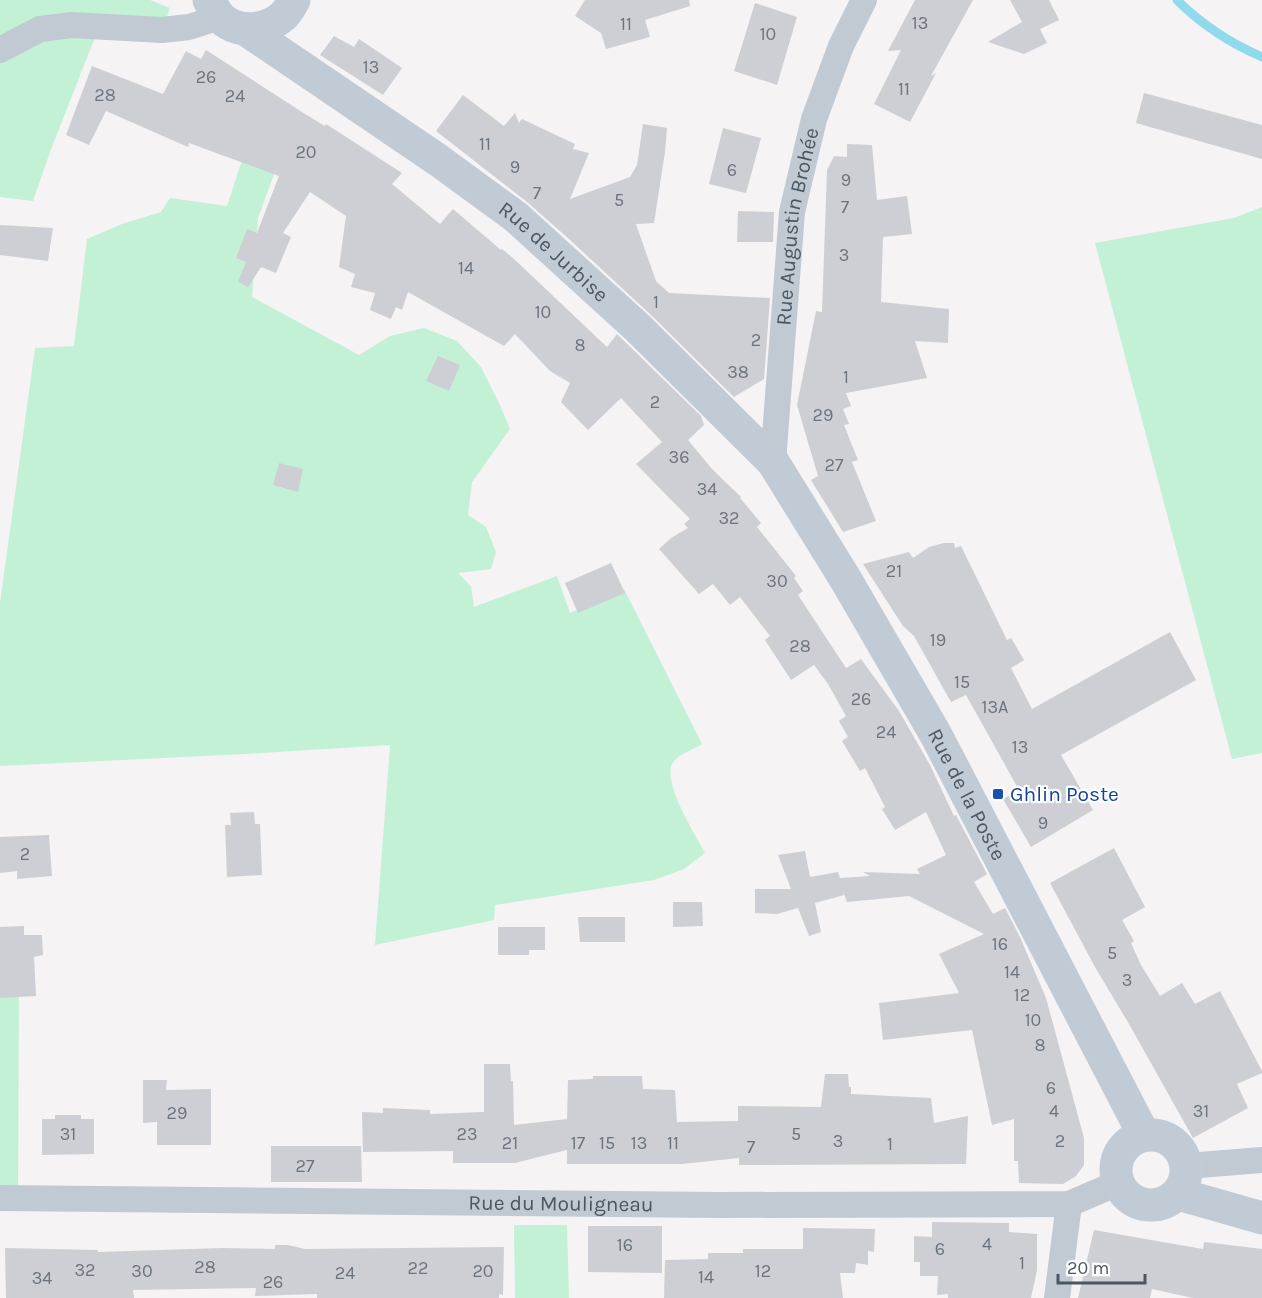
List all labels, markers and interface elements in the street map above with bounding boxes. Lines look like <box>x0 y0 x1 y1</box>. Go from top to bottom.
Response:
house number: 13 <box>912 12 928 34</box>
house number: 11 <box>620 13 632 35</box>
house number: 10 <box>760 23 776 45</box>
house number: 13 <box>363 56 379 78</box>
house number: 26 <box>196 66 216 88</box>
house number: 11 <box>898 78 910 100</box>
house number: 28 <box>94 84 116 106</box>
house number: 24 <box>225 85 245 107</box>
street label: Rue Augustin Brohée <box>771 125 824 326</box>
house number: 11 <box>479 133 491 155</box>
house number: 20 <box>295 141 317 163</box>
house number: 9 <box>510 156 520 178</box>
house number: 6 <box>727 159 737 181</box>
house number: 9 <box>841 169 851 191</box>
house number: 7 <box>533 182 542 204</box>
house number: 5 <box>614 189 624 211</box>
street label: Rue de Jurbise <box>494 196 613 307</box>
house number: 7 <box>841 196 850 218</box>
house number: 3 <box>839 244 849 266</box>
house number: 14 <box>458 257 474 279</box>
house number: 1 <box>653 291 659 313</box>
house number: 10 <box>535 301 551 323</box>
house number: 2 <box>751 329 761 351</box>
house number: 8 <box>574 334 586 356</box>
house number: 38 <box>727 361 749 383</box>
house number: 1 <box>843 366 849 388</box>
house number: 2 <box>650 391 660 413</box>
house number: 29 <box>813 404 833 426</box>
house number: 36 <box>669 446 689 468</box>
house number: 27 <box>825 454 844 476</box>
house number: 34 <box>697 478 717 500</box>
house number: 32 <box>718 507 740 529</box>
house number: 21 <box>886 560 902 582</box>
house number: 30 <box>766 570 788 592</box>
house number: 19 <box>930 629 946 651</box>
house number: 28 <box>789 635 811 657</box>
house number: 15 <box>954 671 970 693</box>
house number: 26 <box>851 688 871 710</box>
house number: 13A <box>982 696 1008 718</box>
house number: 24 <box>876 721 896 743</box>
street label: Rue de la Poste <box>923 725 1011 864</box>
house number: 13 <box>1012 736 1028 758</box>
place label: Ghlin Poste <box>1010 782 1119 806</box>
marker: Ghlin Poste <box>991 787 1005 801</box>
house number: 9 <box>1038 812 1048 834</box>
house number: 2 <box>20 843 30 865</box>
house number: 16 <box>992 933 1008 955</box>
house number: 5 <box>1107 942 1117 964</box>
house number: 14 <box>1004 961 1020 983</box>
house number: 3 <box>1122 969 1132 991</box>
house number: 12 <box>1014 984 1030 1006</box>
house number: 10 <box>1025 1009 1041 1031</box>
house number: 8 <box>1034 1034 1046 1056</box>
house number: 6 <box>1046 1077 1056 1099</box>
house number: 4 <box>1049 1100 1059 1122</box>
house number: 31 <box>1193 1100 1209 1122</box>
house number: 29 <box>167 1102 187 1124</box>
house number: 31 <box>60 1123 76 1145</box>
house number: 23 <box>456 1123 478 1145</box>
house number: 5 <box>791 1123 801 1145</box>
house number: 3 <box>833 1130 843 1152</box>
house number: 2 <box>1055 1130 1065 1152</box>
house number: 21 <box>502 1132 518 1154</box>
house number: 17 <box>571 1132 586 1154</box>
house number: 15 <box>599 1132 615 1154</box>
house number: 13 <box>631 1132 647 1154</box>
house number: 11 <box>667 1132 679 1154</box>
house number: 1 <box>887 1133 893 1155</box>
house number: 7 <box>747 1136 756 1158</box>
house number: 27 <box>296 1155 315 1177</box>
street label: Rue du Mouligneau <box>468 1191 654 1216</box>
house number: 4 <box>982 1233 992 1255</box>
house number: 16 <box>617 1234 633 1256</box>
house number: 6 <box>935 1238 945 1260</box>
scale bar <box>1058 1247 1145 1285</box>
house number: 1 <box>1019 1252 1025 1274</box>
house number: 28 <box>194 1256 216 1278</box>
house number: 22 <box>408 1257 428 1279</box>
text: 20 m <box>1067 1257 1109 1279</box>
house number: 32 <box>74 1259 96 1281</box>
house number: 30 <box>131 1260 153 1282</box>
house number: 20 <box>472 1260 494 1282</box>
house number: 12 <box>755 1260 771 1282</box>
house number: 24 <box>335 1262 355 1284</box>
house number: 14 <box>698 1266 714 1288</box>
house number: 34 <box>32 1267 52 1289</box>
house number: 26 <box>263 1271 283 1293</box>

